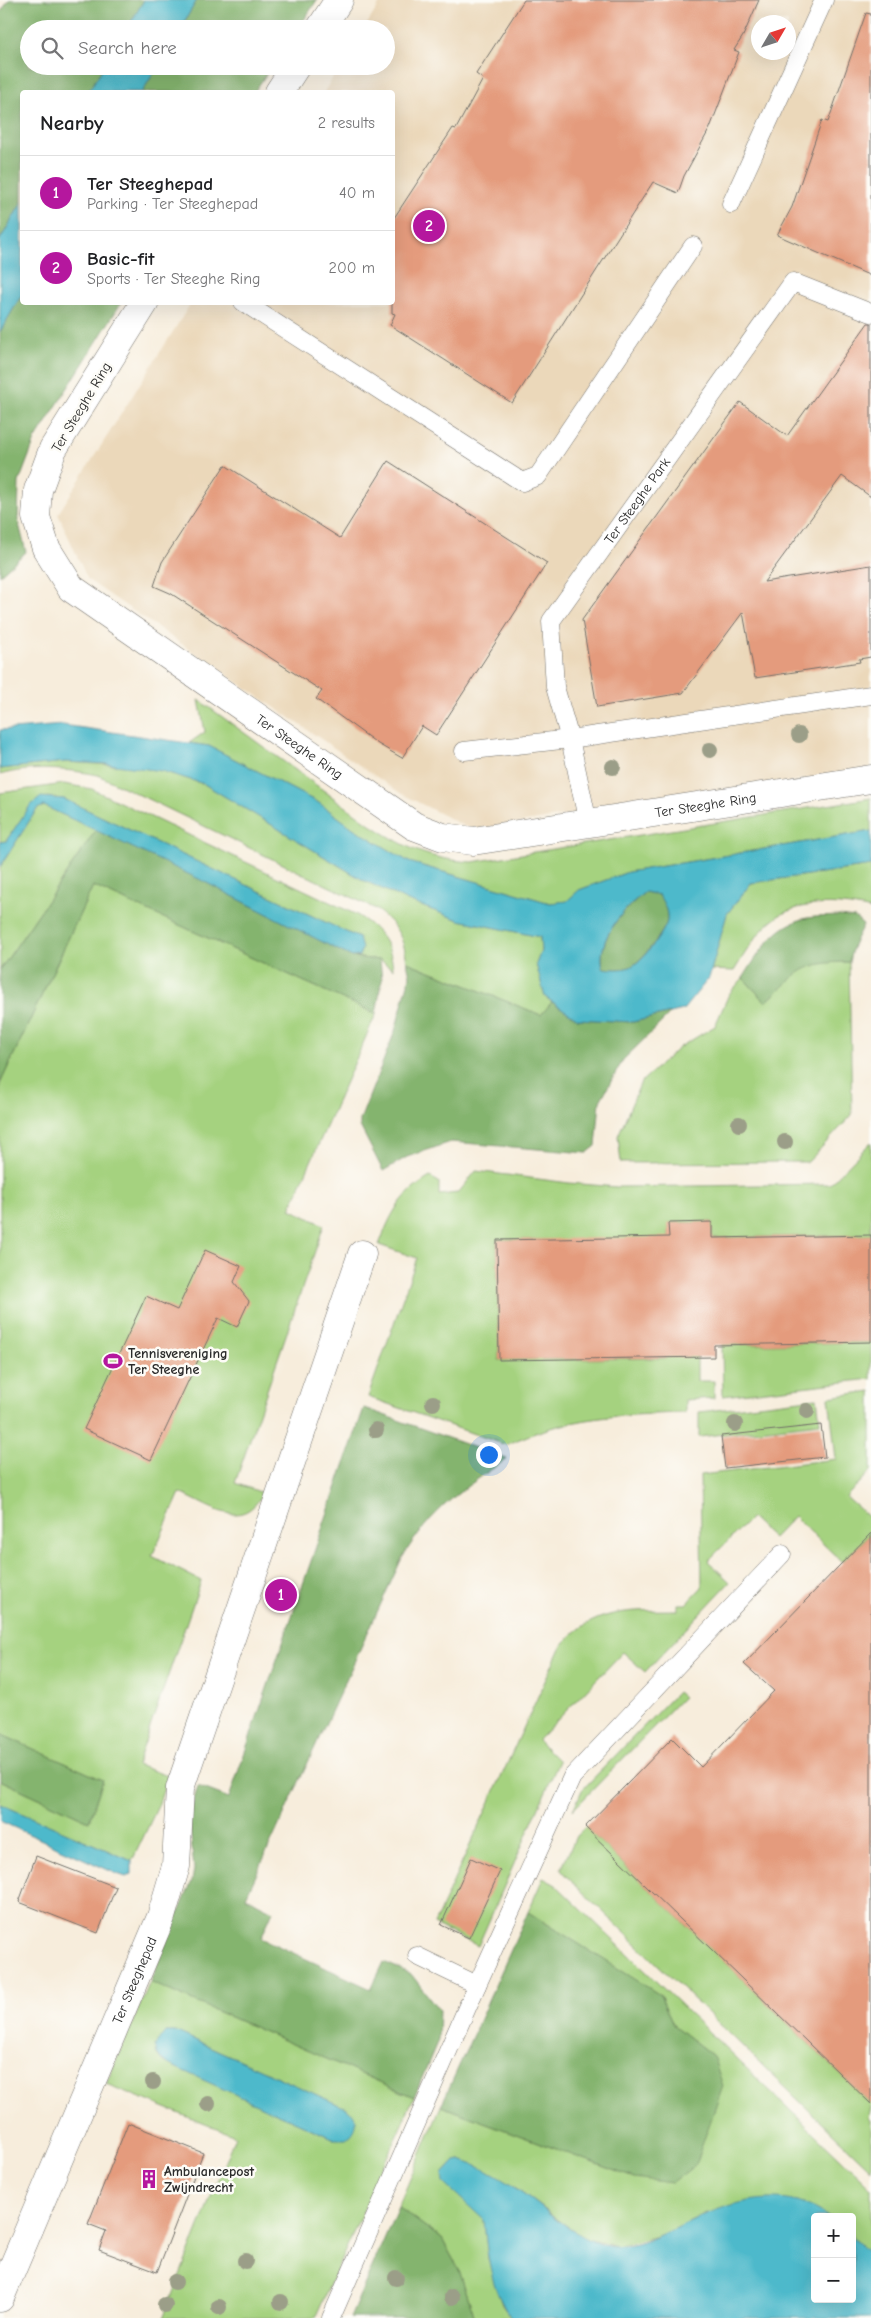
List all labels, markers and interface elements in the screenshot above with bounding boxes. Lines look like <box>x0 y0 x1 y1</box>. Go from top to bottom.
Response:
north arrow <box>751 15 796 60</box>
search box <box>20 20 395 75</box>
icon: search <box>38 34 66 62</box>
text: Search here <box>78 37 177 59</box>
text: Nearby <box>40 111 104 135</box>
text: 2 results <box>318 114 375 132</box>
text: Ter Steeghepad <box>87 173 213 195</box>
text: 1 <box>53 184 59 202</box>
text: 40 m <box>339 184 375 202</box>
text: Parking · Ter Steeghepad <box>87 195 258 213</box>
pin: 2 <box>413 207 445 245</box>
text: Basic-fit <box>87 248 155 270</box>
text: 2 <box>52 259 60 277</box>
text: 200 m <box>329 259 375 277</box>
text: Sports · Ter Steeghe Ring <box>87 270 261 288</box>
street label: Ter Steeghe Ring <box>48 359 115 455</box>
street label: Ter Steeghe Park <box>601 454 674 548</box>
street label: Ter Steeghe Ring <box>252 711 346 783</box>
street label: Ter Steeghe Ring <box>654 789 757 822</box>
place label: Tennisvereniging Ter Steeghe <box>128 1345 228 1378</box>
sports icon: Tennisvereniging Ter Steeghe <box>102 1350 124 1372</box>
your location <box>476 1442 502 1468</box>
pin: 1 <box>265 1576 297 1614</box>
street label: Ter Steeghepad <box>109 1934 161 2026</box>
place label: Ambulancepost Zwijndrecht <box>164 2163 254 2196</box>
building icon: Ambulancepost Zwijndrecht <box>138 2168 160 2190</box>
map controls <box>811 2213 856 2303</box>
button: + <box>811 2213 856 2258</box>
button: − <box>811 2258 856 2303</box>

